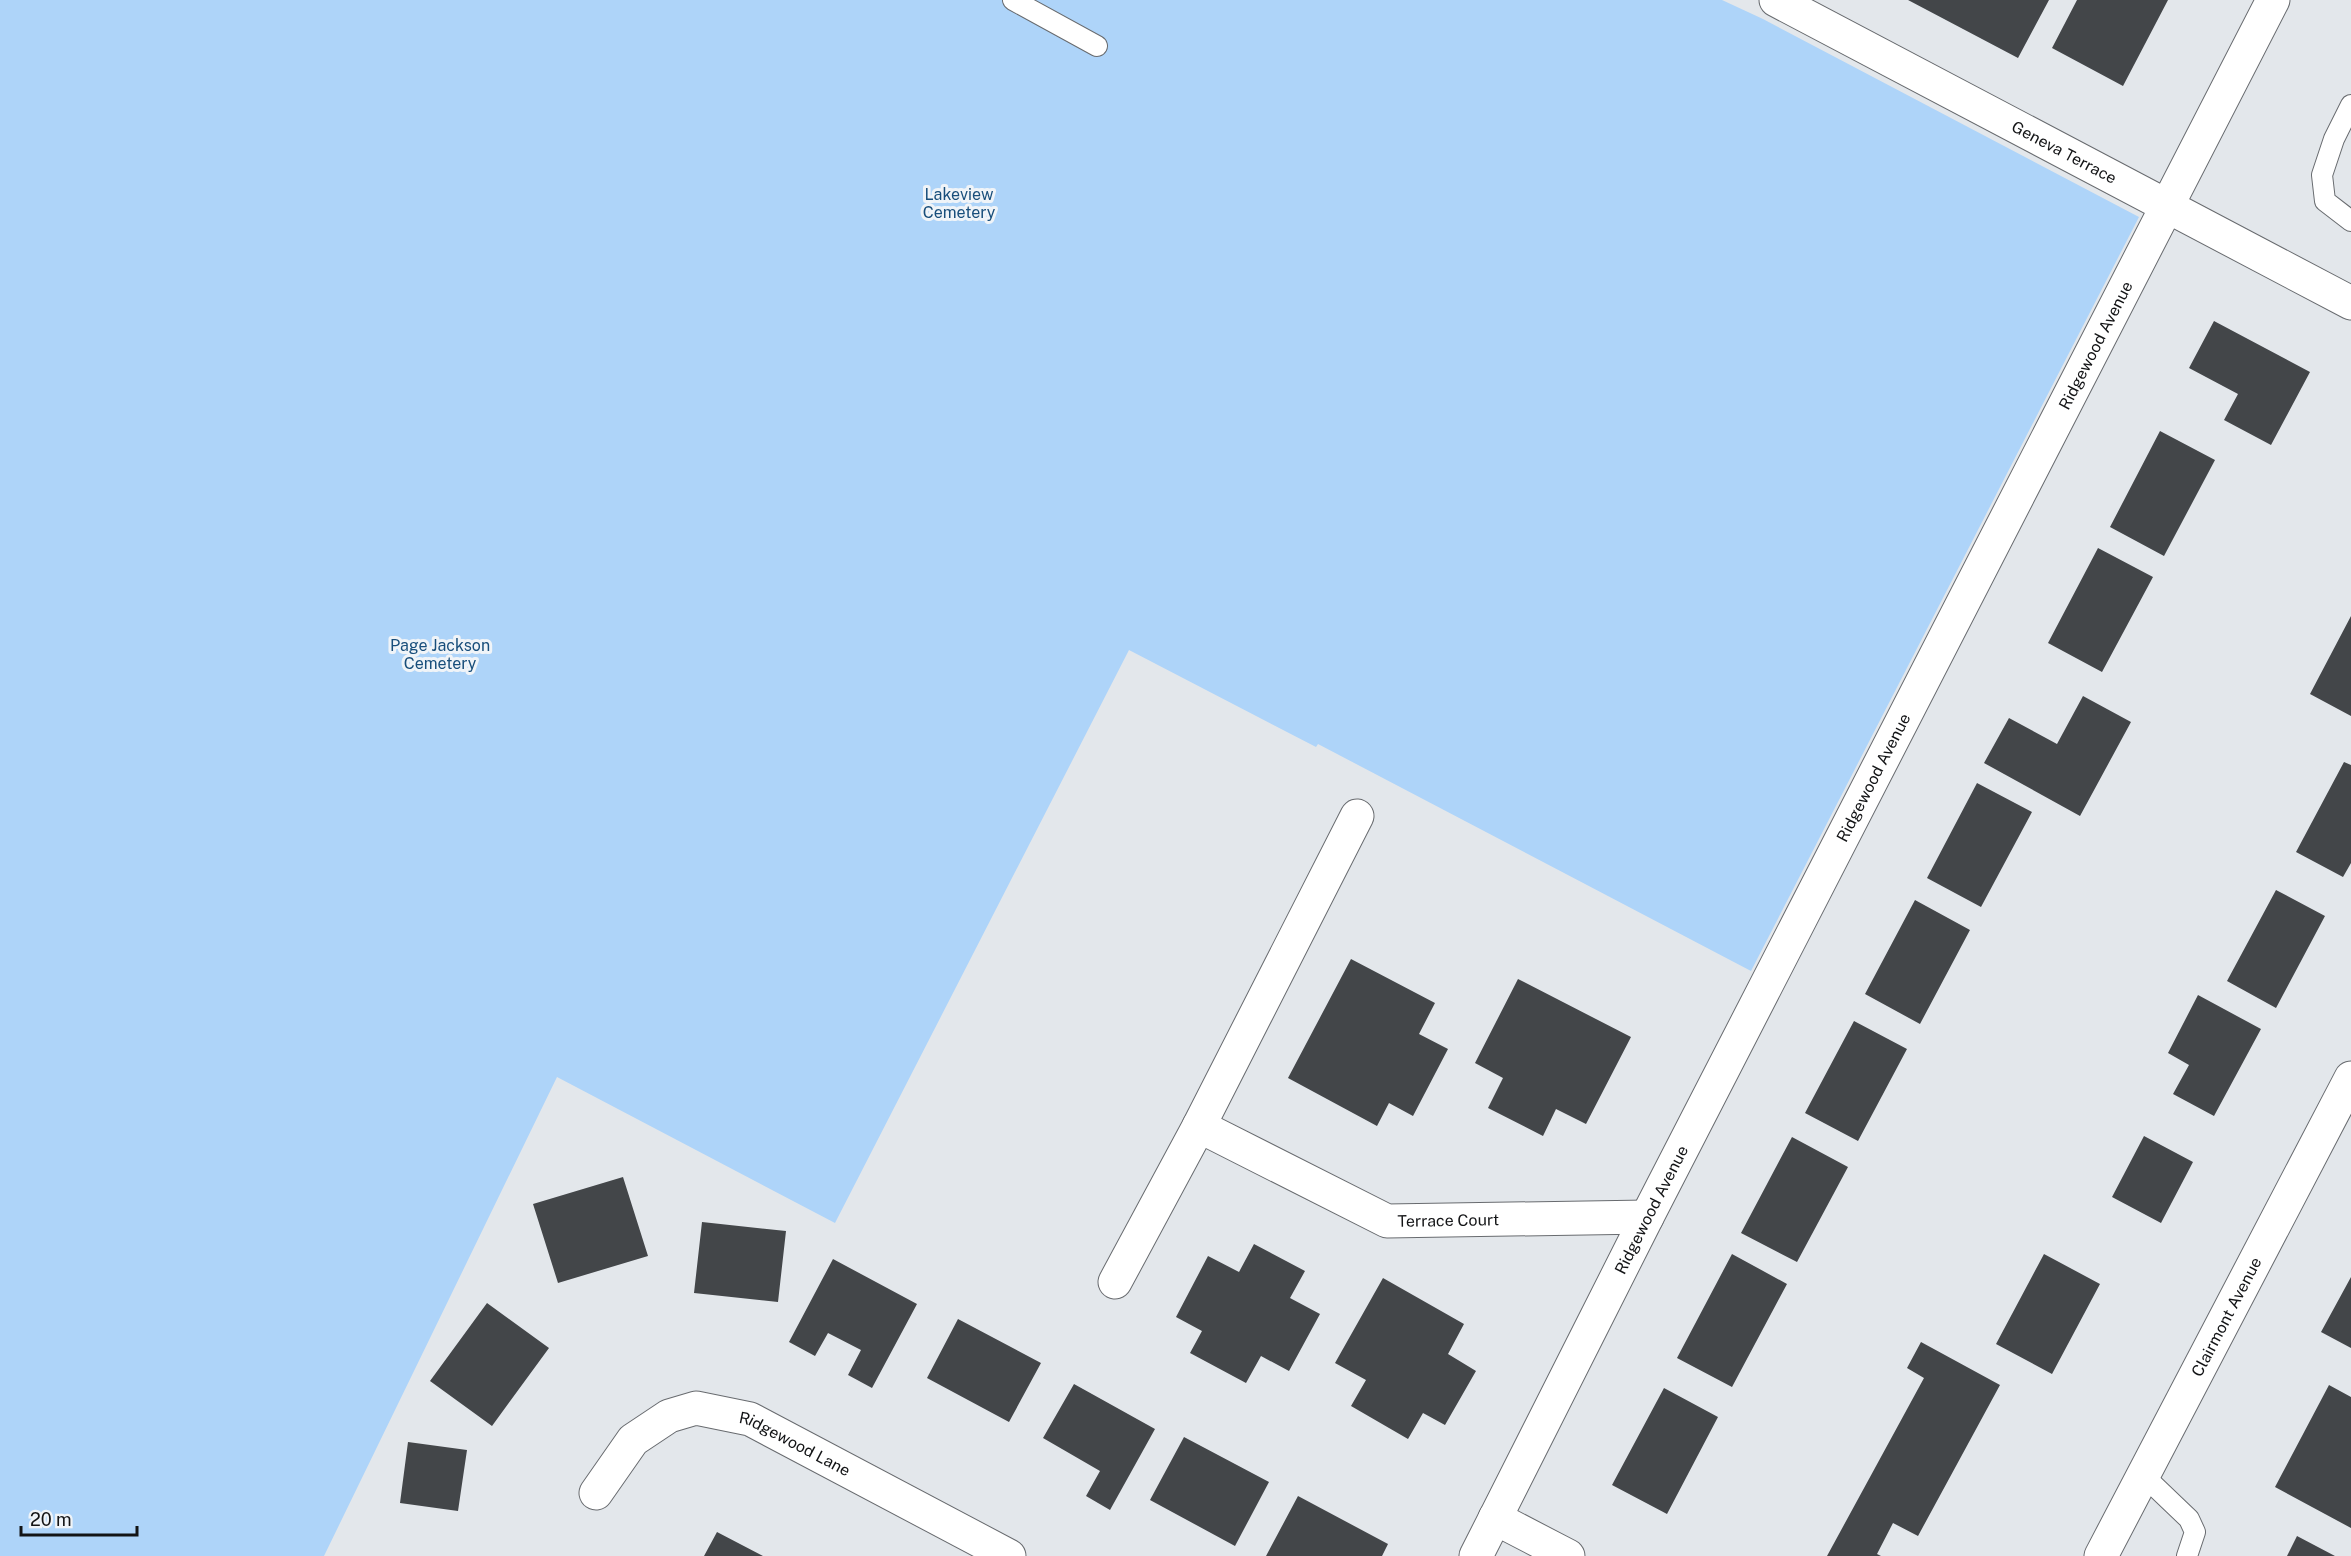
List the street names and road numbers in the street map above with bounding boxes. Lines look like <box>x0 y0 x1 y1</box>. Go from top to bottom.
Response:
street label: Geneva Terrace <box>2009 117 2120 187</box>
street label: Ridgewood Avenue <box>2055 278 2136 413</box>
street label: Ridgewood Avenue <box>1832 710 1914 845</box>
street label: Ridgewood Avenue <box>1610 1142 1692 1277</box>
street label: Terrace Court <box>1397 1210 1499 1230</box>
street label: Clairmont Avenue <box>2187 1254 2265 1380</box>
street label: Ridgewood Lane <box>738 1408 854 1480</box>

